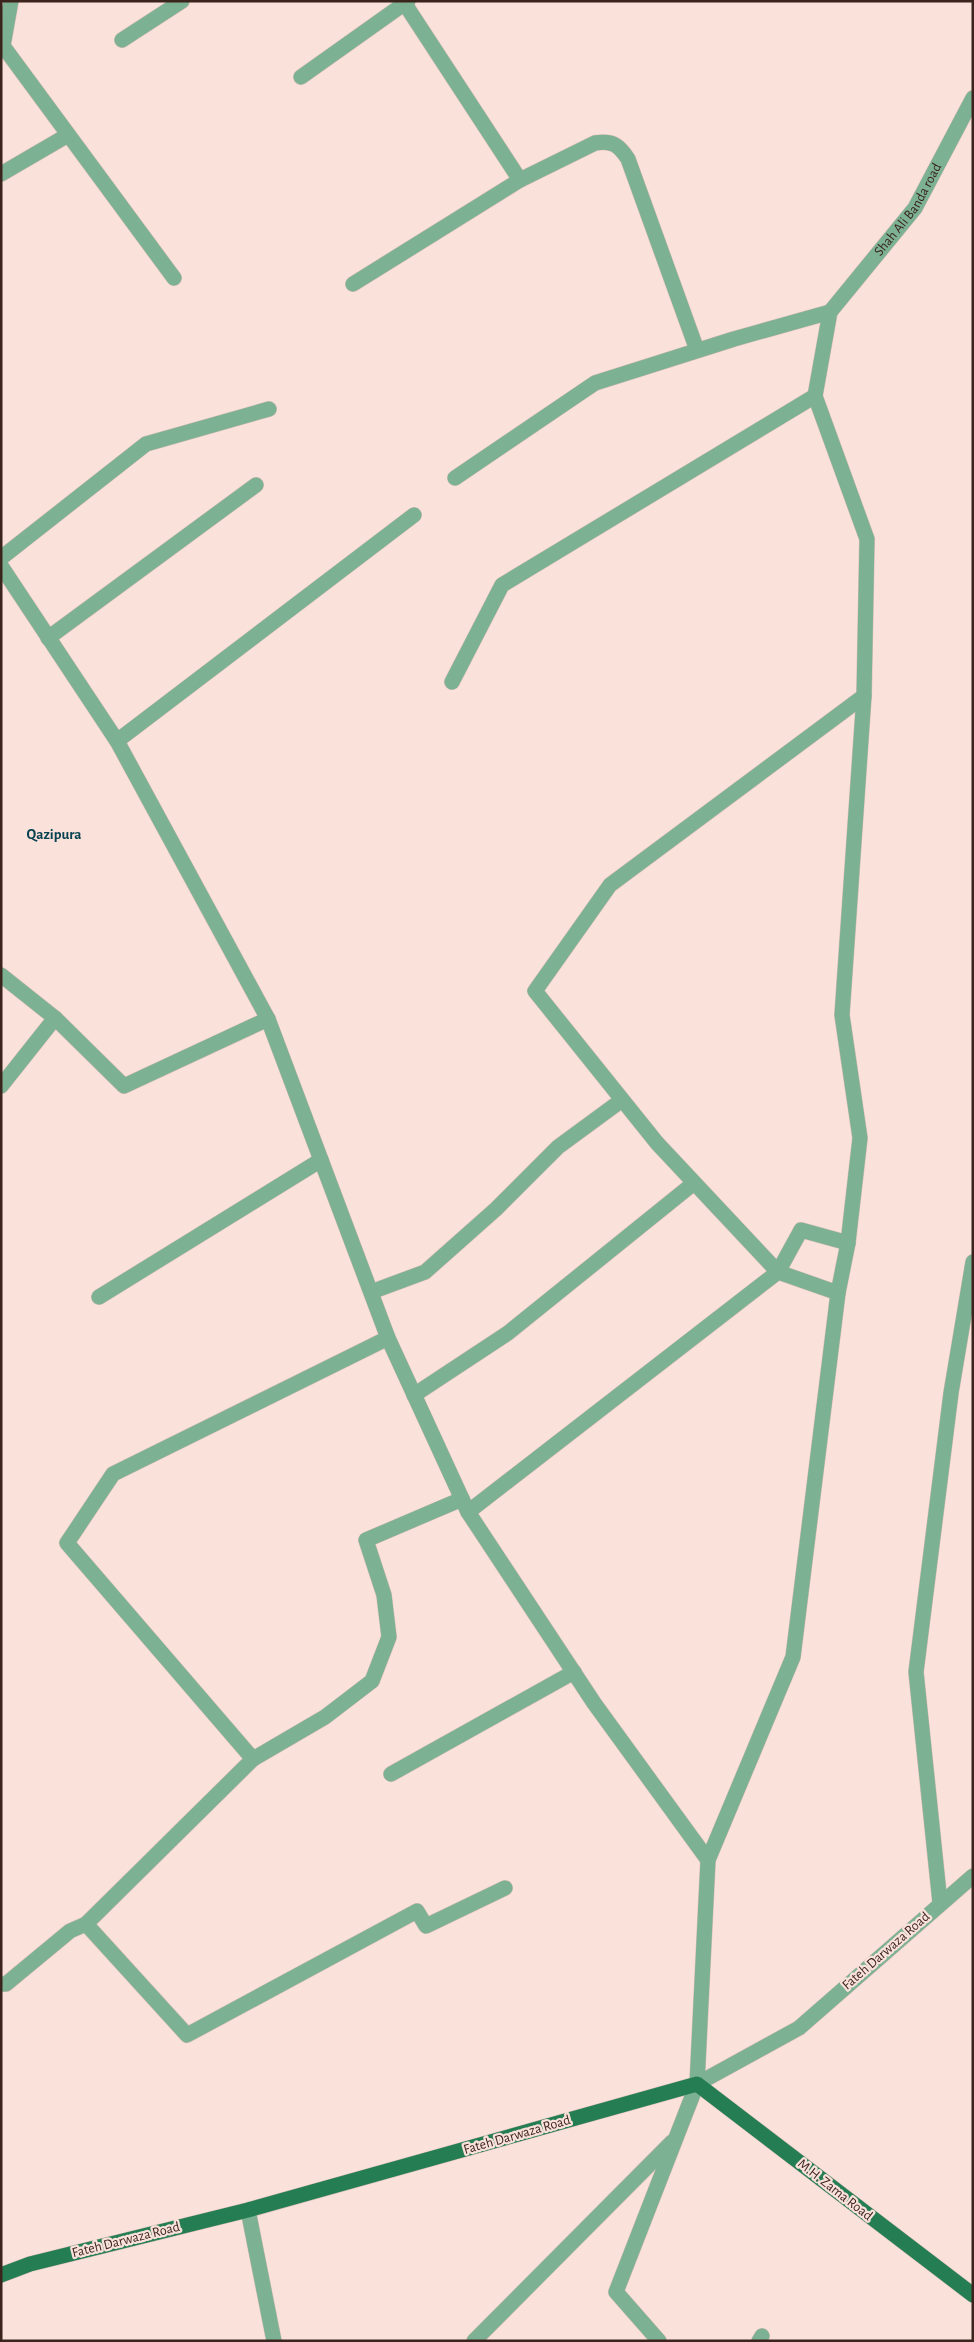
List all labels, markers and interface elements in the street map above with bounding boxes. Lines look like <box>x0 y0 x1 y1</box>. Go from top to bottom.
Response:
street label: Shah Ali Banda road <box>872 161 944 259</box>
district label: Qazipura <box>27 827 81 842</box>
street label: Fateh Darwaza Road <box>840 1909 932 1993</box>
street label: Fateh Darwaza Road <box>462 2113 572 2157</box>
street label: M.H. Zama Road <box>795 2157 875 2223</box>
street label: Fateh Darwaza Road <box>71 2220 181 2260</box>

